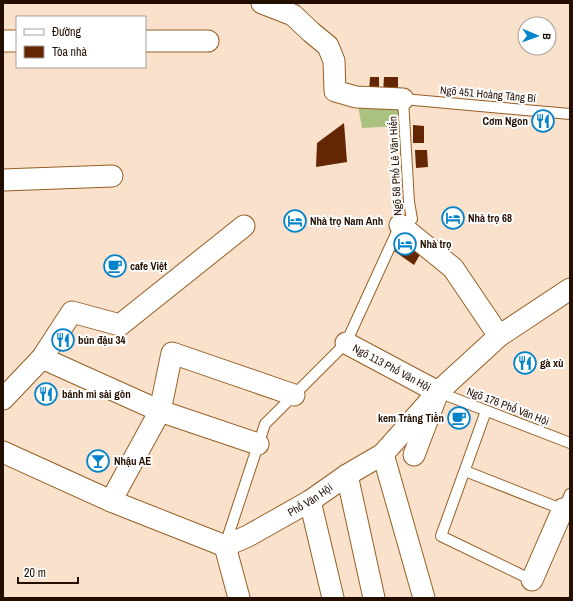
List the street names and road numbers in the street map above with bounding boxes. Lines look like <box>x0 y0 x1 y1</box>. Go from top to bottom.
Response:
street label: Ngõ 451 Hoàng Tăng Bí <box>439 83 537 105</box>
street label: Ngõ 58 Phố Lê Văn Hiến <box>385 116 405 216</box>
street label: Ngõ 113 Phố Văn Hội <box>350 341 433 394</box>
street label: Ngõ 176 Phố Văn Hội <box>465 384 551 428</box>
street label: Phố Văn Hội <box>285 480 335 519</box>

